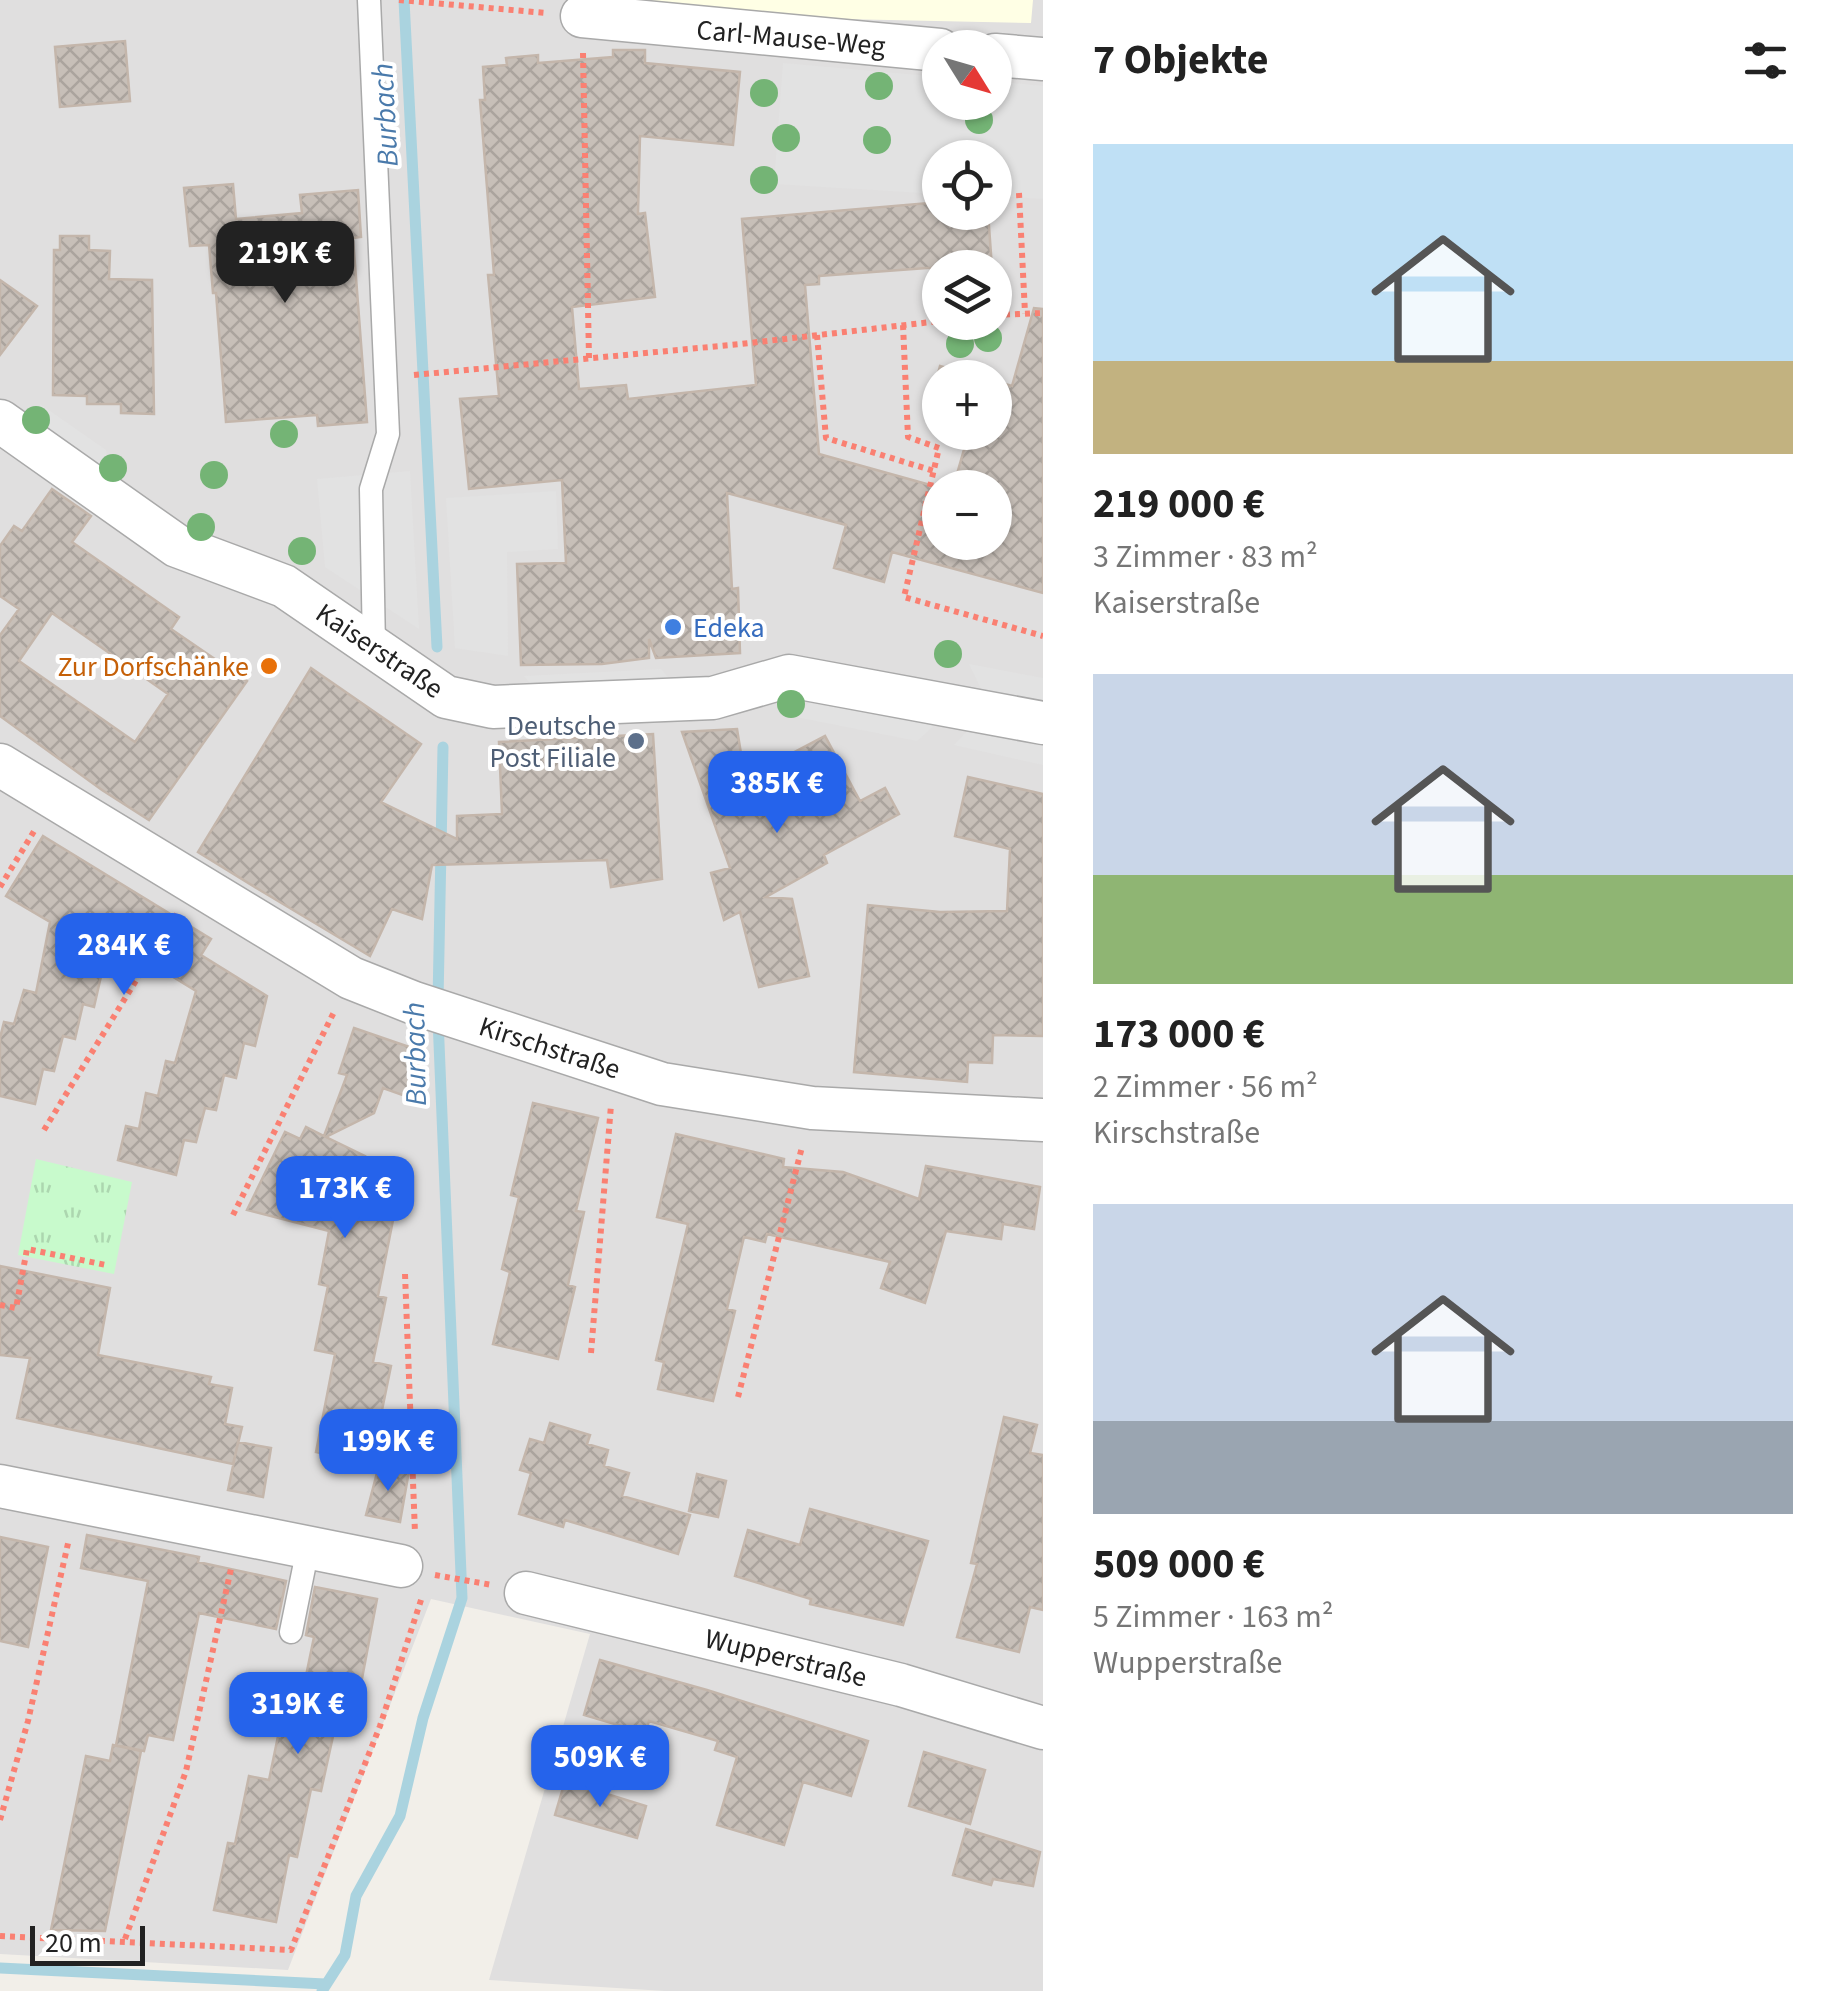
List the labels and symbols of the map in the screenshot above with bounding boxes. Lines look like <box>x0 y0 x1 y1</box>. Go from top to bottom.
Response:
street label: Carl-Mause-Weg <box>695 10 887 66</box>
north arrow <box>922 30 1012 120</box>
water label: Burbach <box>361 62 410 168</box>
pin: 219K € <box>204 221 366 306</box>
street label: Kaiserstraße <box>308 593 451 708</box>
place label: Edeka <box>693 608 765 648</box>
marker: Edeka <box>662 616 684 638</box>
place label: Zur Dorfschänke <box>57 647 249 687</box>
marker: Zur Dorfschänke <box>258 655 280 677</box>
place label: Deutsche Post Filiale <box>490 706 616 778</box>
marker: Deutsche Post Filiale <box>625 730 647 752</box>
pin: 385K € <box>696 751 858 836</box>
pin: 284K € <box>43 913 205 998</box>
water label: Burbach <box>393 1002 438 1106</box>
street label: Kirschstraße <box>474 1006 625 1090</box>
pin: 173K € <box>264 1156 426 1241</box>
pin: 199K € <box>307 1409 469 1494</box>
street label: Wupperstraße <box>701 1619 871 1697</box>
pin: 319K € <box>217 1672 379 1757</box>
pin: 509K € <box>519 1725 681 1810</box>
scale bar <box>30 1921 145 1966</box>

